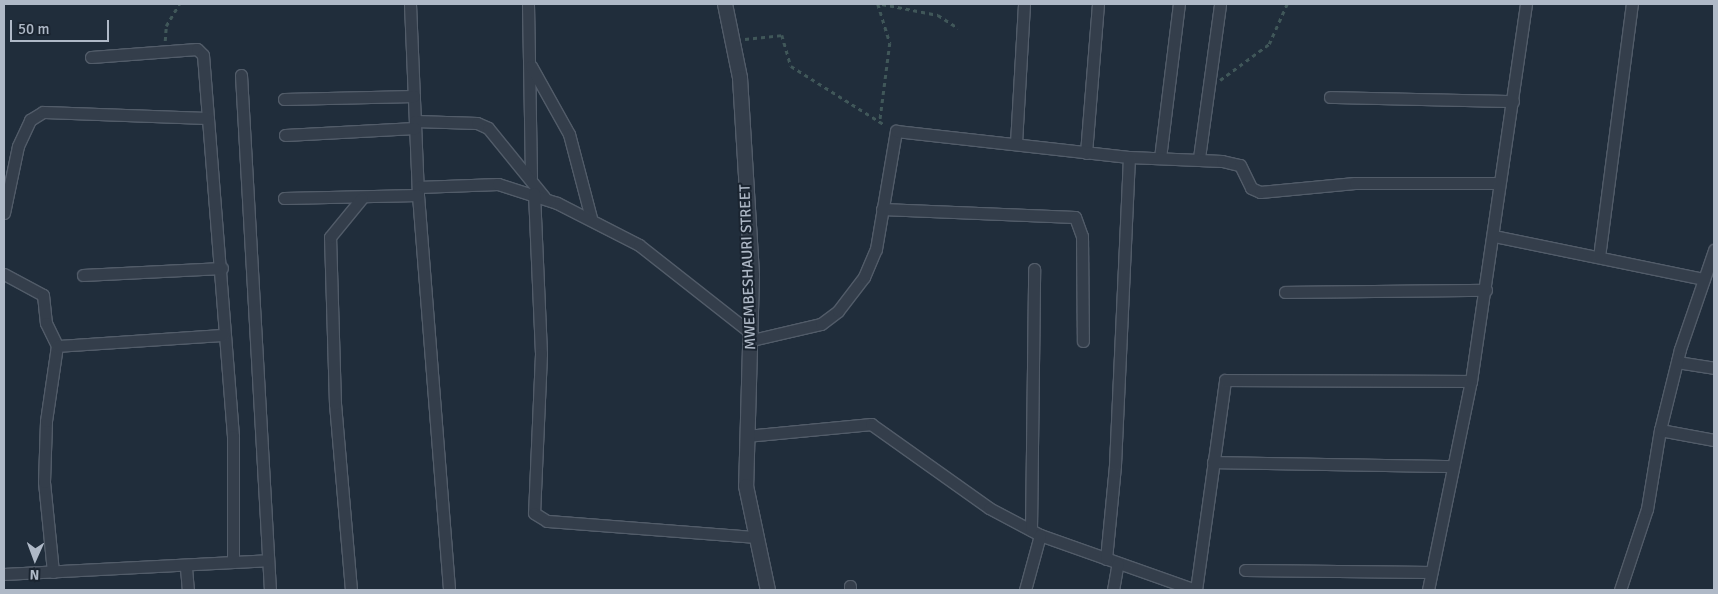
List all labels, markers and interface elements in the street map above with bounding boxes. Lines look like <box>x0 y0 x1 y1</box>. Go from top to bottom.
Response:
scale bar <box>12 10 111 42</box>
text: 50 m <box>18 20 49 38</box>
street label: MWEMBESHAURI STREET <box>736 184 760 350</box>
north arrow <box>10 534 60 584</box>
text: N <box>29 566 40 583</box>

